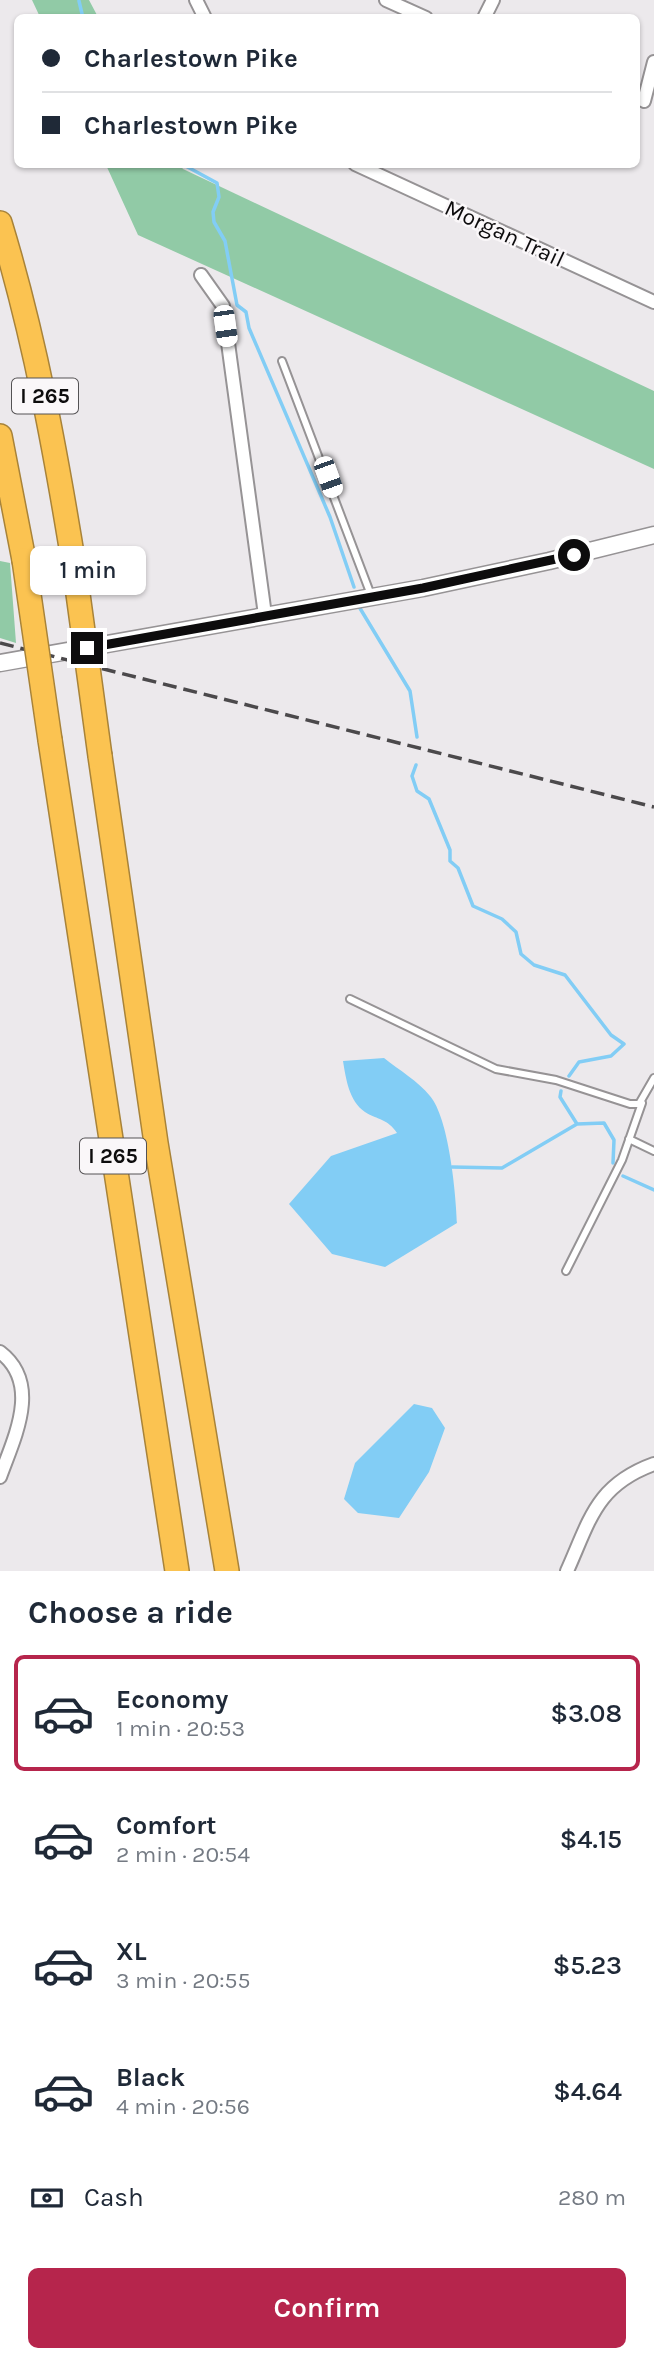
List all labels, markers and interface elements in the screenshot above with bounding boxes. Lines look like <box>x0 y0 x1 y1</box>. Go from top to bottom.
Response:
text: Charlestown Pike <box>84 43 298 74</box>
text: Charlestown Pike <box>84 110 298 141</box>
street label: Morgan Trail <box>441 194 569 273</box>
car <box>212 304 239 348</box>
road number: I 265 <box>12 378 78 414</box>
car <box>311 454 346 500</box>
route start <box>558 539 590 571</box>
callout: 1 min <box>29 546 145 596</box>
text: 1 min <box>59 557 117 584</box>
route end <box>71 632 103 664</box>
road number: I 265 <box>80 1138 146 1174</box>
text: Choose a ride <box>28 1594 233 1631</box>
icon: car <box>32 1682 95 1745</box>
text: Economy <box>116 1684 228 1715</box>
text: $3.08 <box>550 1698 622 1729</box>
text: 1 min · 20:53 <box>116 1715 245 1742</box>
icon: car <box>32 1808 95 1871</box>
text: Comfort <box>116 1810 217 1841</box>
text: $4.15 <box>560 1824 622 1855</box>
text: 2 min · 20:54 <box>116 1841 250 1868</box>
icon: car <box>32 1934 95 1997</box>
text: XL <box>116 1936 147 1967</box>
text: $5.23 <box>553 1950 622 1981</box>
text: 3 min · 20:55 <box>116 1967 251 1994</box>
icon: car <box>32 2060 95 2123</box>
text: Black <box>116 2062 185 2093</box>
text: $4.64 <box>553 2076 622 2107</box>
text: 4 min · 20:56 <box>116 2093 250 2120</box>
icon: cash <box>28 2179 66 2217</box>
text: Cash <box>84 2182 144 2213</box>
text: 280 m <box>558 2184 626 2211</box>
button: Confirm <box>28 2268 626 2348</box>

